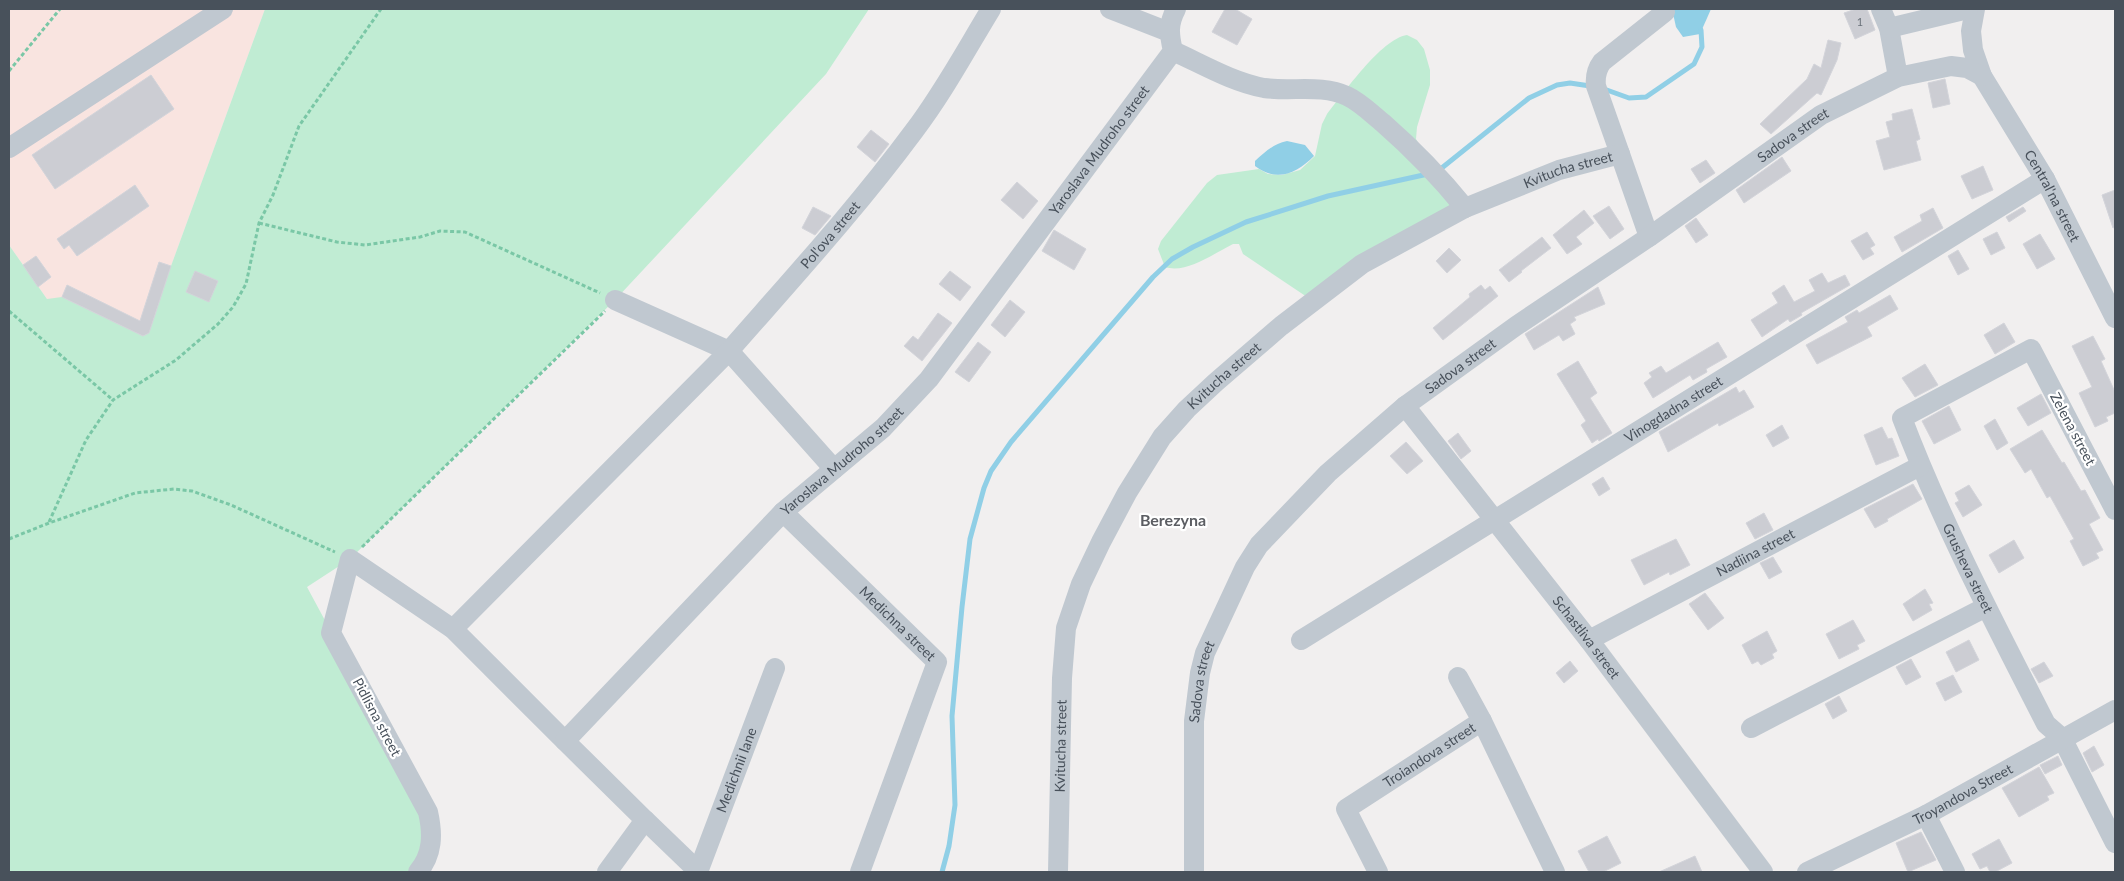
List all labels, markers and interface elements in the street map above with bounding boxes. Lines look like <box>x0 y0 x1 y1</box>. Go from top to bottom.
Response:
house number: 1 <box>1857 15 1863 28</box>
street label: Yaroslava Mudroho street <box>1045 82 1153 218</box>
street label: Sadova street <box>1754 104 1831 166</box>
street label: Kvitucha street <box>1521 147 1614 192</box>
street label: Central'na street <box>2021 147 2084 244</box>
street label: Pol'ova street <box>797 198 863 272</box>
street label: Sadova street <box>1421 334 1499 397</box>
street label: Kvitucha street <box>1183 338 1264 413</box>
street label: Vinogdadna street <box>1621 372 1725 446</box>
street label: Zelena street <box>2047 389 2100 468</box>
street label: Yaroslava Mudroho street <box>777 403 907 518</box>
district label: Berezyna <box>1140 510 1206 529</box>
street label: Grusheva street <box>1940 520 1997 616</box>
street label: Nadiina street <box>1713 525 1797 580</box>
street label: Medichna street <box>856 582 940 664</box>
street label: Schastliva street <box>1549 592 1624 682</box>
street label: Sadova street <box>1185 638 1218 724</box>
street label: Pidlisna street <box>350 675 405 759</box>
street label: Kvitucha street <box>1051 699 1070 793</box>
street label: Troiandova street <box>1380 719 1478 791</box>
street label: Medichnii lane <box>712 725 760 815</box>
street label: Troyandova Street <box>1910 760 2015 828</box>

